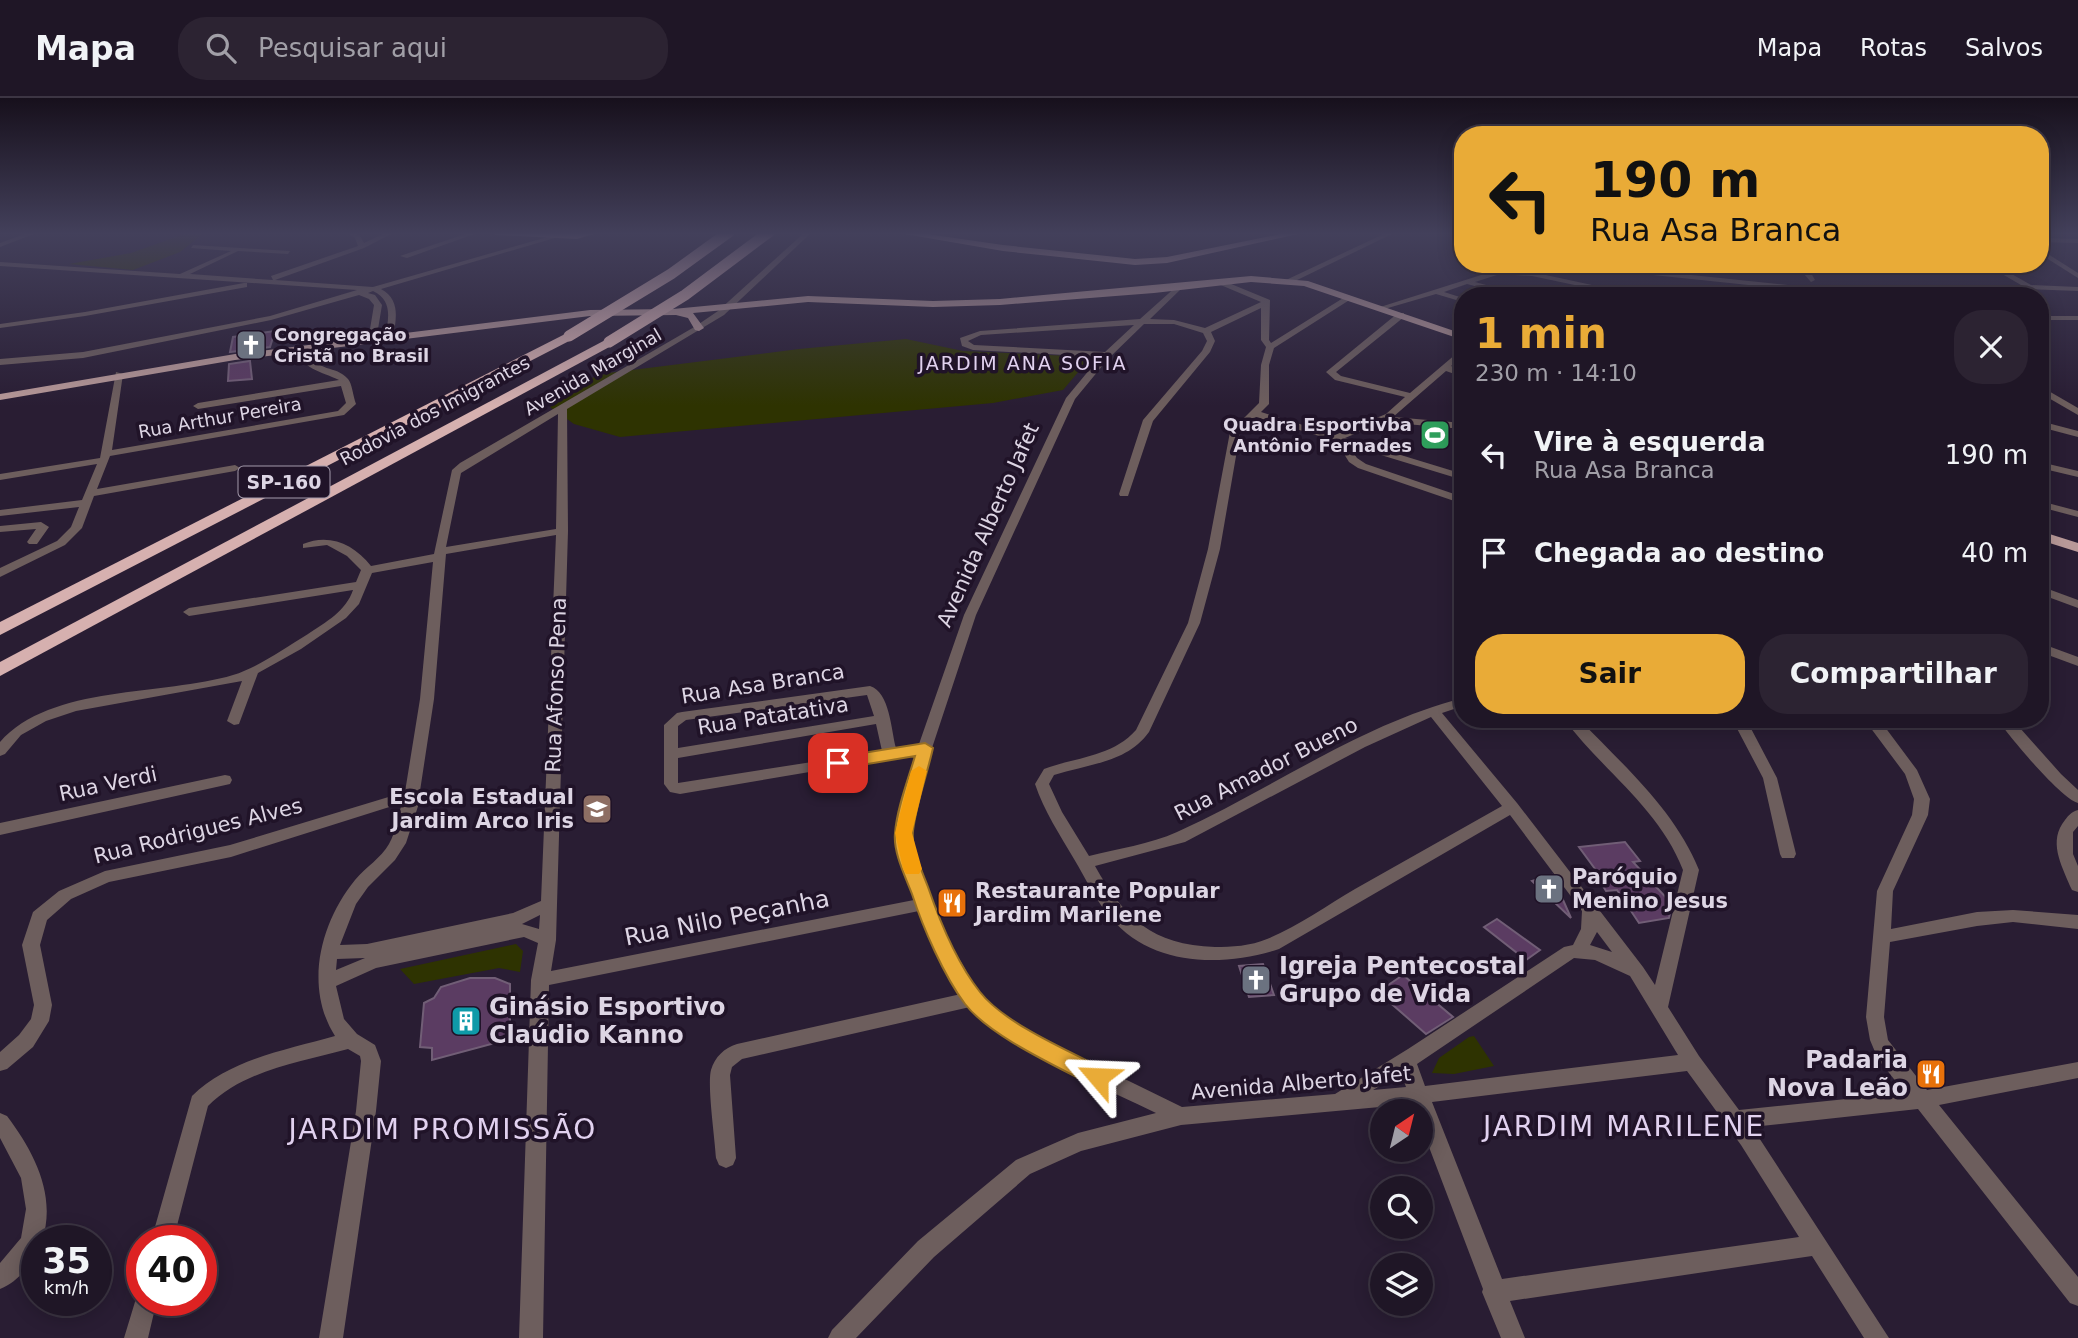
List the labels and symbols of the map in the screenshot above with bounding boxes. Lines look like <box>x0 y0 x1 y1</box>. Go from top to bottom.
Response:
place label: Congregação Cristã no Brasil <box>274 324 429 366</box>
street label: Avenida Marginal <box>520 324 665 419</box>
church icon: Congregação Cristã no Brasil <box>234 328 268 362</box>
street label: Rodovia dos Imigrantes <box>336 352 533 470</box>
district label: JARDIM ANA SOFIA <box>918 352 1127 374</box>
street label: Rua Arthur Pereira <box>137 393 303 442</box>
place label: Quadra Esportivba Antônio Fernades <box>1223 414 1412 456</box>
sports icon: Quadra Esportivba Antônio Fernades <box>1418 418 1452 452</box>
street label: Avenida Alberto Jafet <box>932 419 1044 631</box>
road number: SP-160 <box>238 466 330 498</box>
street label: Rua Afonso Pena <box>541 597 571 773</box>
street label: Rua Asa Branca <box>680 659 846 709</box>
street label: Rua Patatativa <box>696 692 850 740</box>
street label: Rua Amador Bueno <box>1170 712 1362 826</box>
pin <box>808 733 868 793</box>
street label: Rua Verdi <box>57 762 159 806</box>
place label: Escola Estadual Jardim Arco Iris <box>389 785 574 833</box>
school or university icon: Escola Estadual Jardim Arco Iris <box>580 792 614 826</box>
street label: Rua Rodrigues Alves <box>91 793 305 869</box>
place label: Paróquio Menino Jesus <box>1572 865 1728 913</box>
church icon: Paróquio Menino Jesus <box>1532 872 1566 906</box>
place label: Restaurante Popular Jardim Marilene <box>973 879 1220 927</box>
street label: Rua Nilo Peçanha <box>622 884 832 952</box>
restaurant icon: Restaurante Popular Jardim Marilene <box>935 886 969 920</box>
place label: Igreja Pentecostal Grupo de Vida <box>1279 952 1526 1008</box>
church icon: Igreja Pentecostal Grupo de Vida <box>1239 963 1273 997</box>
place label: Ginásio Esportivo Claúdio Kanno <box>489 993 726 1049</box>
building icon: Ginásio Esportivo Claúdio Kanno <box>449 1004 483 1038</box>
position arrow <box>1061 1040 1135 1114</box>
place label: Padaria Nova Leão <box>1767 1046 1908 1102</box>
restaurant icon: Padaria Nova Leão <box>1914 1057 1948 1091</box>
street label: Avenida Alberto Jafet <box>1190 1061 1412 1105</box>
north arrow <box>1370 1099 1433 1162</box>
district label: JARDIM MARILENE <box>1481 1110 1765 1143</box>
district label: JARDIM PROMISSÃO <box>287 1113 597 1146</box>
speed limit sign: 40 <box>126 1225 217 1316</box>

